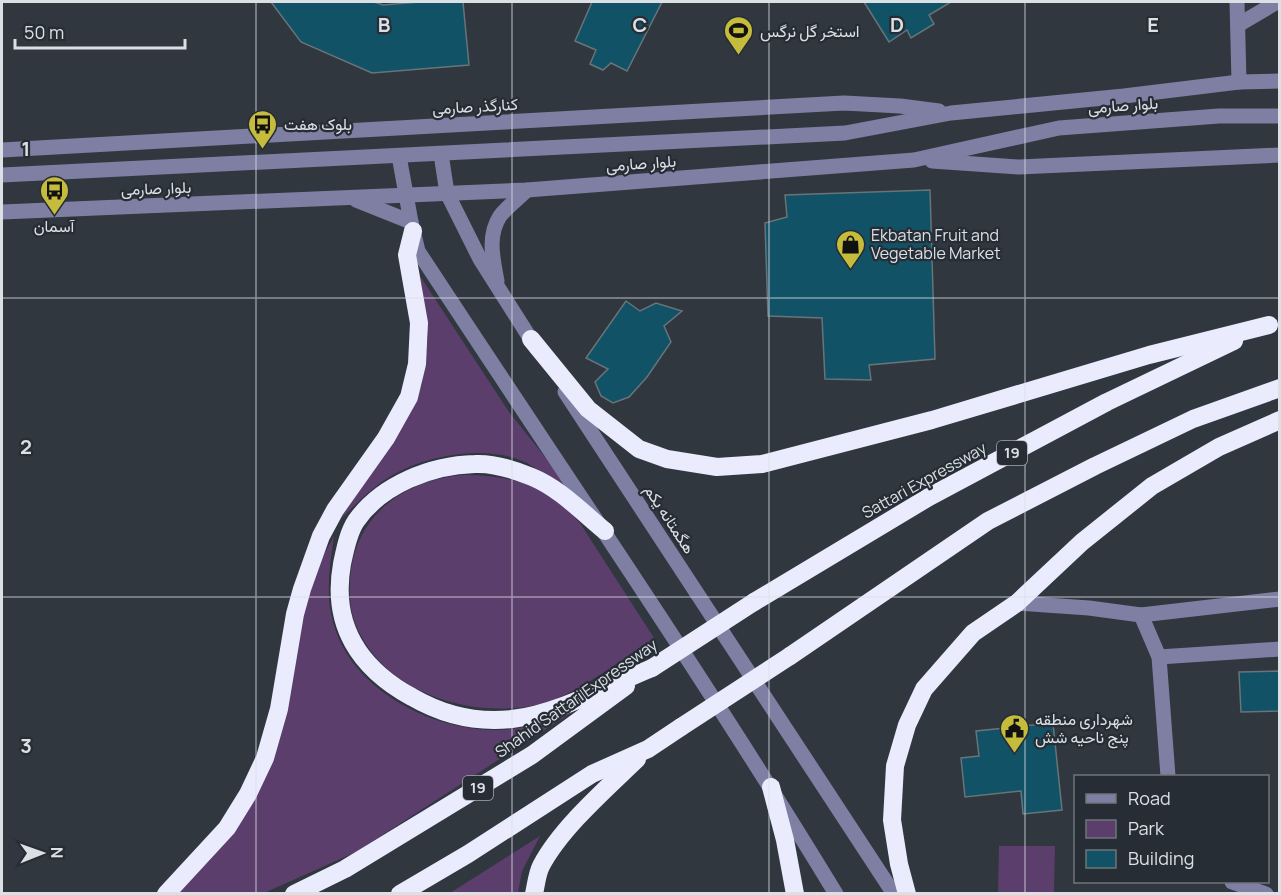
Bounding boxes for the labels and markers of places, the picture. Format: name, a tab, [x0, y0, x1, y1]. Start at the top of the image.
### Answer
sports icon: استخر گل نرگس	[723, 15, 755, 57]
place label: استخر گل نرگس	[760, 20, 860, 42]
bus stop icon: بلوک هفت	[247, 108, 279, 150]
place label: بلوک هفت	[284, 113, 352, 135]
bus stop icon: آسمان	[38, 174, 70, 216]
place label: آسمان	[34, 215, 76, 237]
place label: Ekbatan Fruit and Vegetable Market	[871, 224, 1001, 264]
shop icon: Ekbatan Fruit and Vegetable Market	[834, 228, 866, 270]
place label: شهرداری منطقه پنج ناحیه شش	[1035, 708, 1133, 749]
public building icon: شهرداری منطقه پنج ناحیه شش	[998, 712, 1030, 754]

